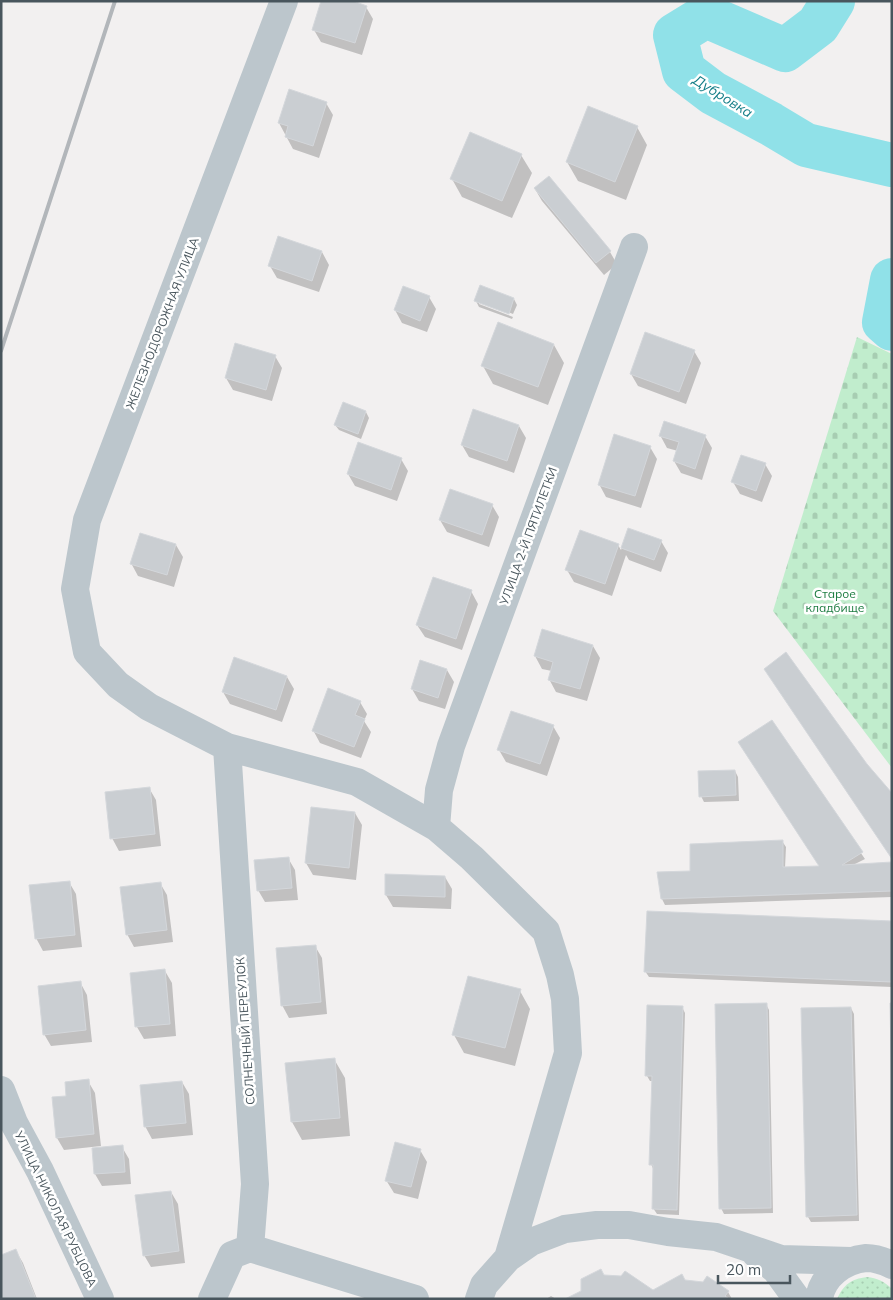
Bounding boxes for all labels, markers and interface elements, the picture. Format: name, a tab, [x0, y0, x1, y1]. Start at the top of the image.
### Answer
water label: Дубровка	[689, 70, 757, 122]
street label: ЖЕЛЕЗНОДОРОЖНАЯ УЛИЦА	[122, 235, 202, 411]
street label: УЛИЦА 2-Й ПЯТИЛЕТКИ	[496, 465, 560, 608]
park label: Старое кладбище	[805, 586, 865, 615]
street label: СОЛНЕЧНЫЙ ПЕРЕУЛОК	[232, 956, 258, 1105]
street label: УЛИЦА НИКОЛАЯ РУБЦОВА	[11, 1128, 100, 1290]
scale bar	[718, 1252, 790, 1284]
text: 20 m	[726, 1260, 761, 1279]

